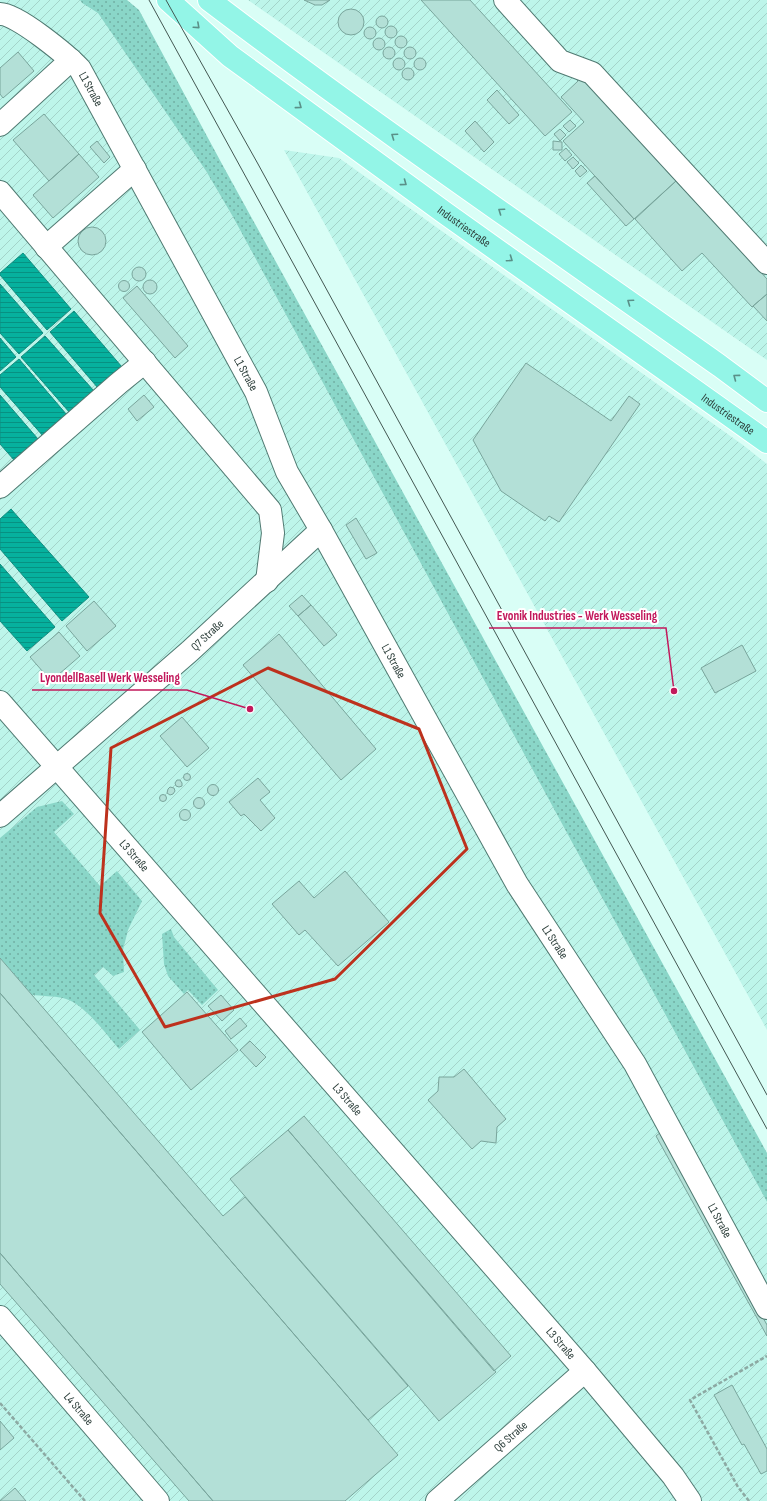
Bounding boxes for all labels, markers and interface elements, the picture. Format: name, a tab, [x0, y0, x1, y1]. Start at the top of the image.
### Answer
one-way arrow	[193, 21, 200, 28]
street label: L1 Straße	[75, 69, 106, 109]
one-way arrow	[295, 102, 302, 109]
one-way arrow	[391, 133, 398, 141]
one-way arrow	[400, 178, 407, 185]
street label: Industriestraße	[434, 203, 493, 251]
one-way arrow	[498, 209, 505, 216]
one-way arrow	[506, 254, 513, 262]
one-way arrow	[627, 300, 634, 307]
street label: L1 Straße	[230, 354, 261, 394]
one-way arrow	[733, 375, 740, 382]
street label: Industriestraße	[698, 391, 757, 439]
callout: Evonik Industries - Werk Wesseling	[489, 603, 666, 628]
text: Evonik Industries - Werk Wesseling	[497, 608, 658, 624]
street label: Q7 Straße	[188, 617, 227, 654]
street label: L1 Straße	[378, 642, 409, 681]
callout: LyondellBasell Werk Wesseling	[32, 665, 187, 690]
text: LyondellBasell Werk Wesseling	[40, 670, 180, 686]
street label: L3 Straße	[116, 837, 152, 875]
street label: L1 Straße	[538, 923, 571, 962]
street label: L3 Straße	[329, 1081, 365, 1119]
street label: L1 Straße	[704, 1201, 735, 1241]
street label: L3 Straße	[542, 1325, 579, 1363]
street label: L4 Straße	[60, 1390, 97, 1429]
street label: Q6 Straße	[491, 1418, 531, 1455]

